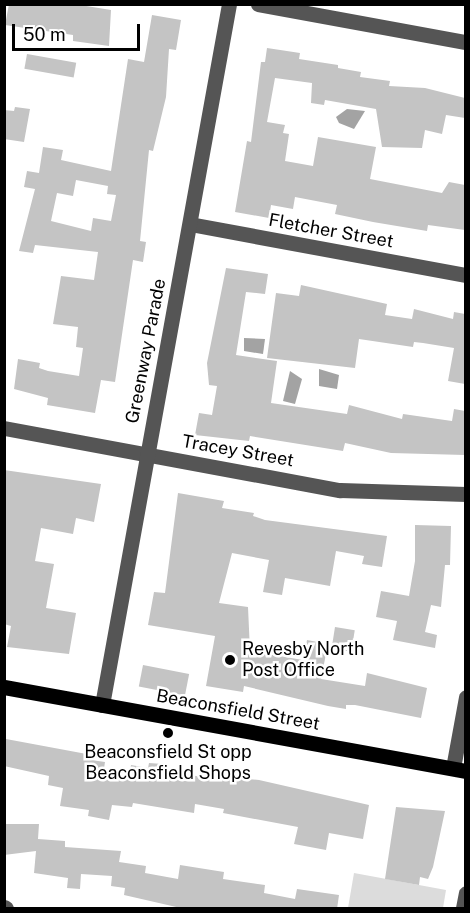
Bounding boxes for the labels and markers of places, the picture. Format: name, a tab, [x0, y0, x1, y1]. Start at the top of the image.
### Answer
place label: Revesby North Post Office	[242, 639, 364, 682]
marker: Revesby North Post Office	[223, 653, 237, 667]
marker: Beaconsfield St opp Beaconsfield Shops	[161, 726, 175, 740]
place label: Beaconsfield St opp Beaconsfield Shops	[84, 742, 252, 784]

